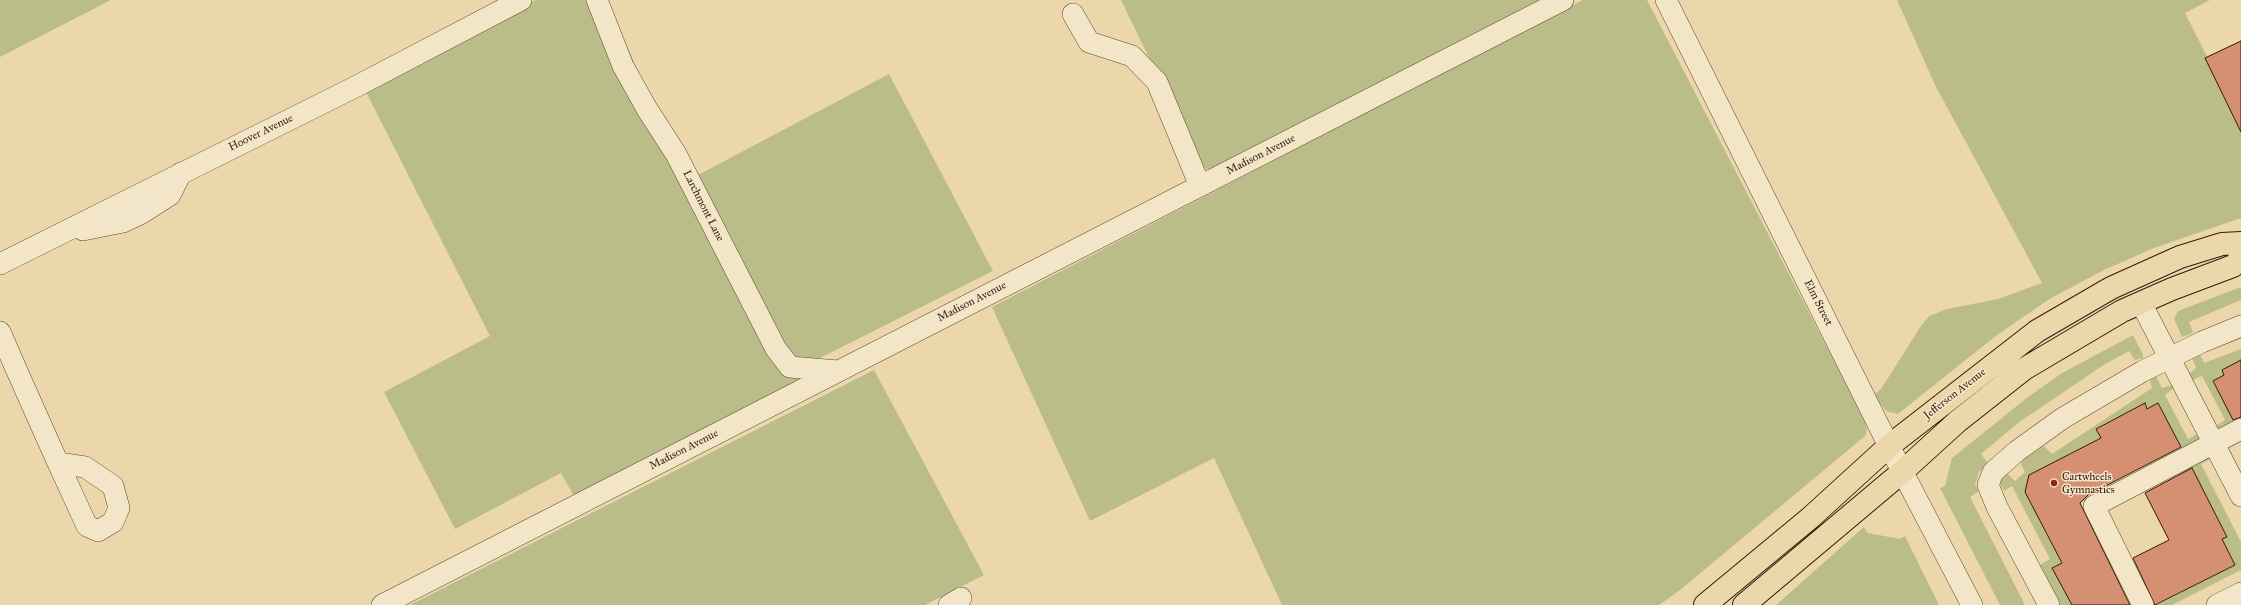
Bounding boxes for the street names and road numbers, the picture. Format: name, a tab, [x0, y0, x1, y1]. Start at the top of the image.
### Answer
street label: Hoover Avenue	[227, 112, 295, 154]
street label: Madison Avenue	[1224, 132, 1298, 178]
street label: Larchmont Lane	[679, 168, 727, 244]
street label: Elm Street	[1801, 278, 1835, 328]
street label: Madison Avenue	[935, 279, 1009, 325]
street label: Jefferson Avenue	[1921, 366, 1989, 422]
street label: Madison Avenue	[647, 427, 721, 473]

